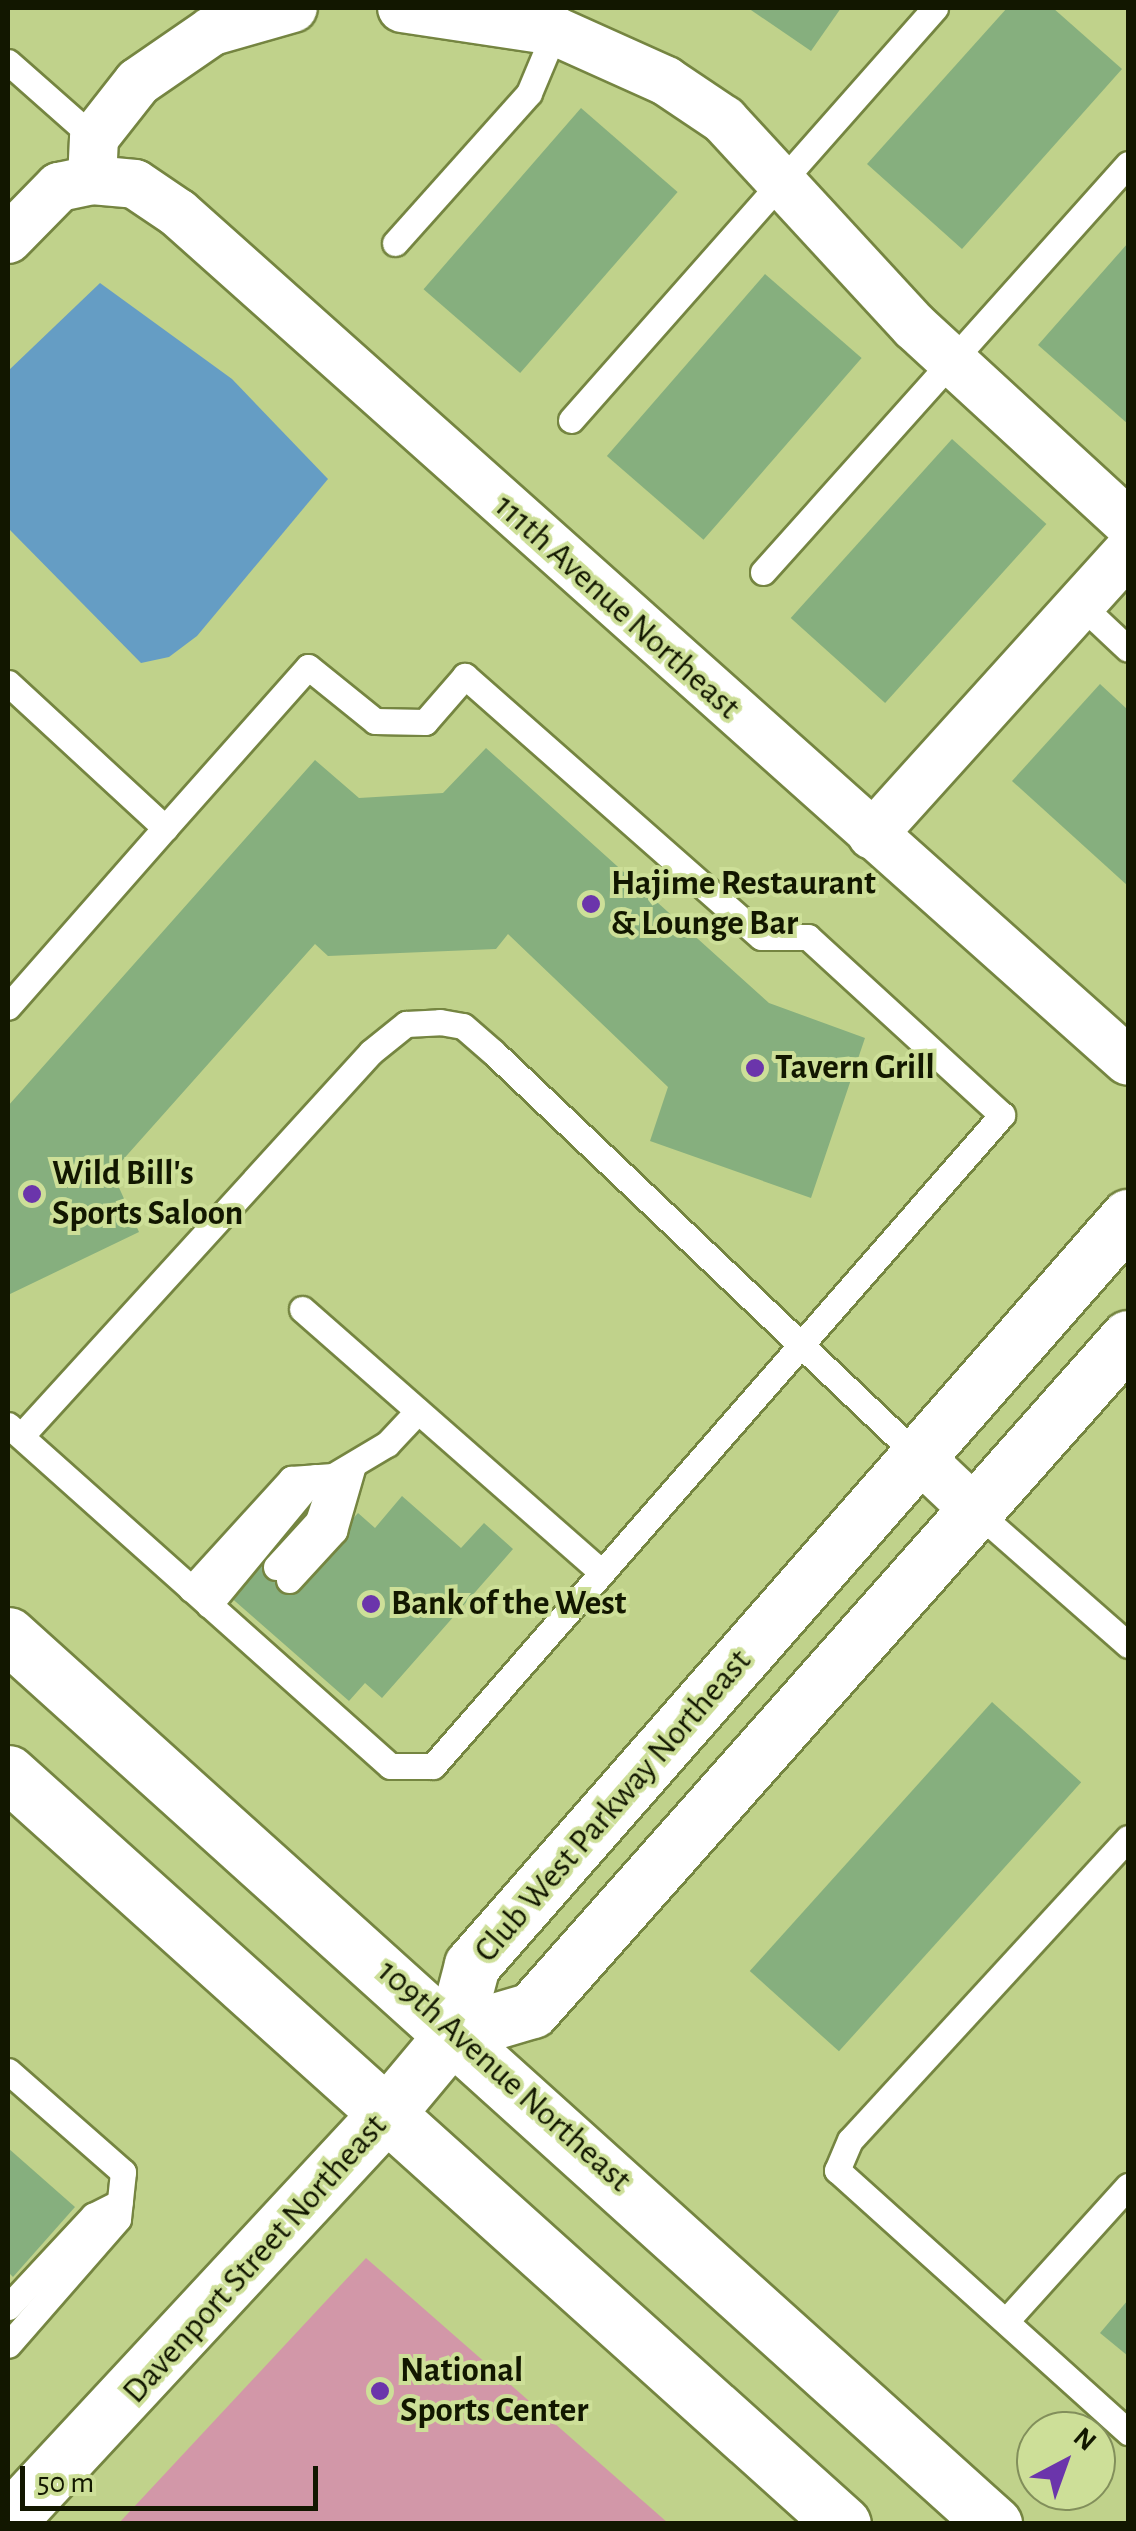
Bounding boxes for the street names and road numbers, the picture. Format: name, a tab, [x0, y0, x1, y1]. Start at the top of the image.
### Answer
street label: 111th Avenue Northeast	[485, 486, 749, 728]
street label: Club West Parkway Northeast	[466, 1641, 760, 1971]
street label: 109th Avenue Northeast	[368, 1951, 640, 2201]
street label: Davenport Street Northeast	[114, 2106, 396, 2412]

